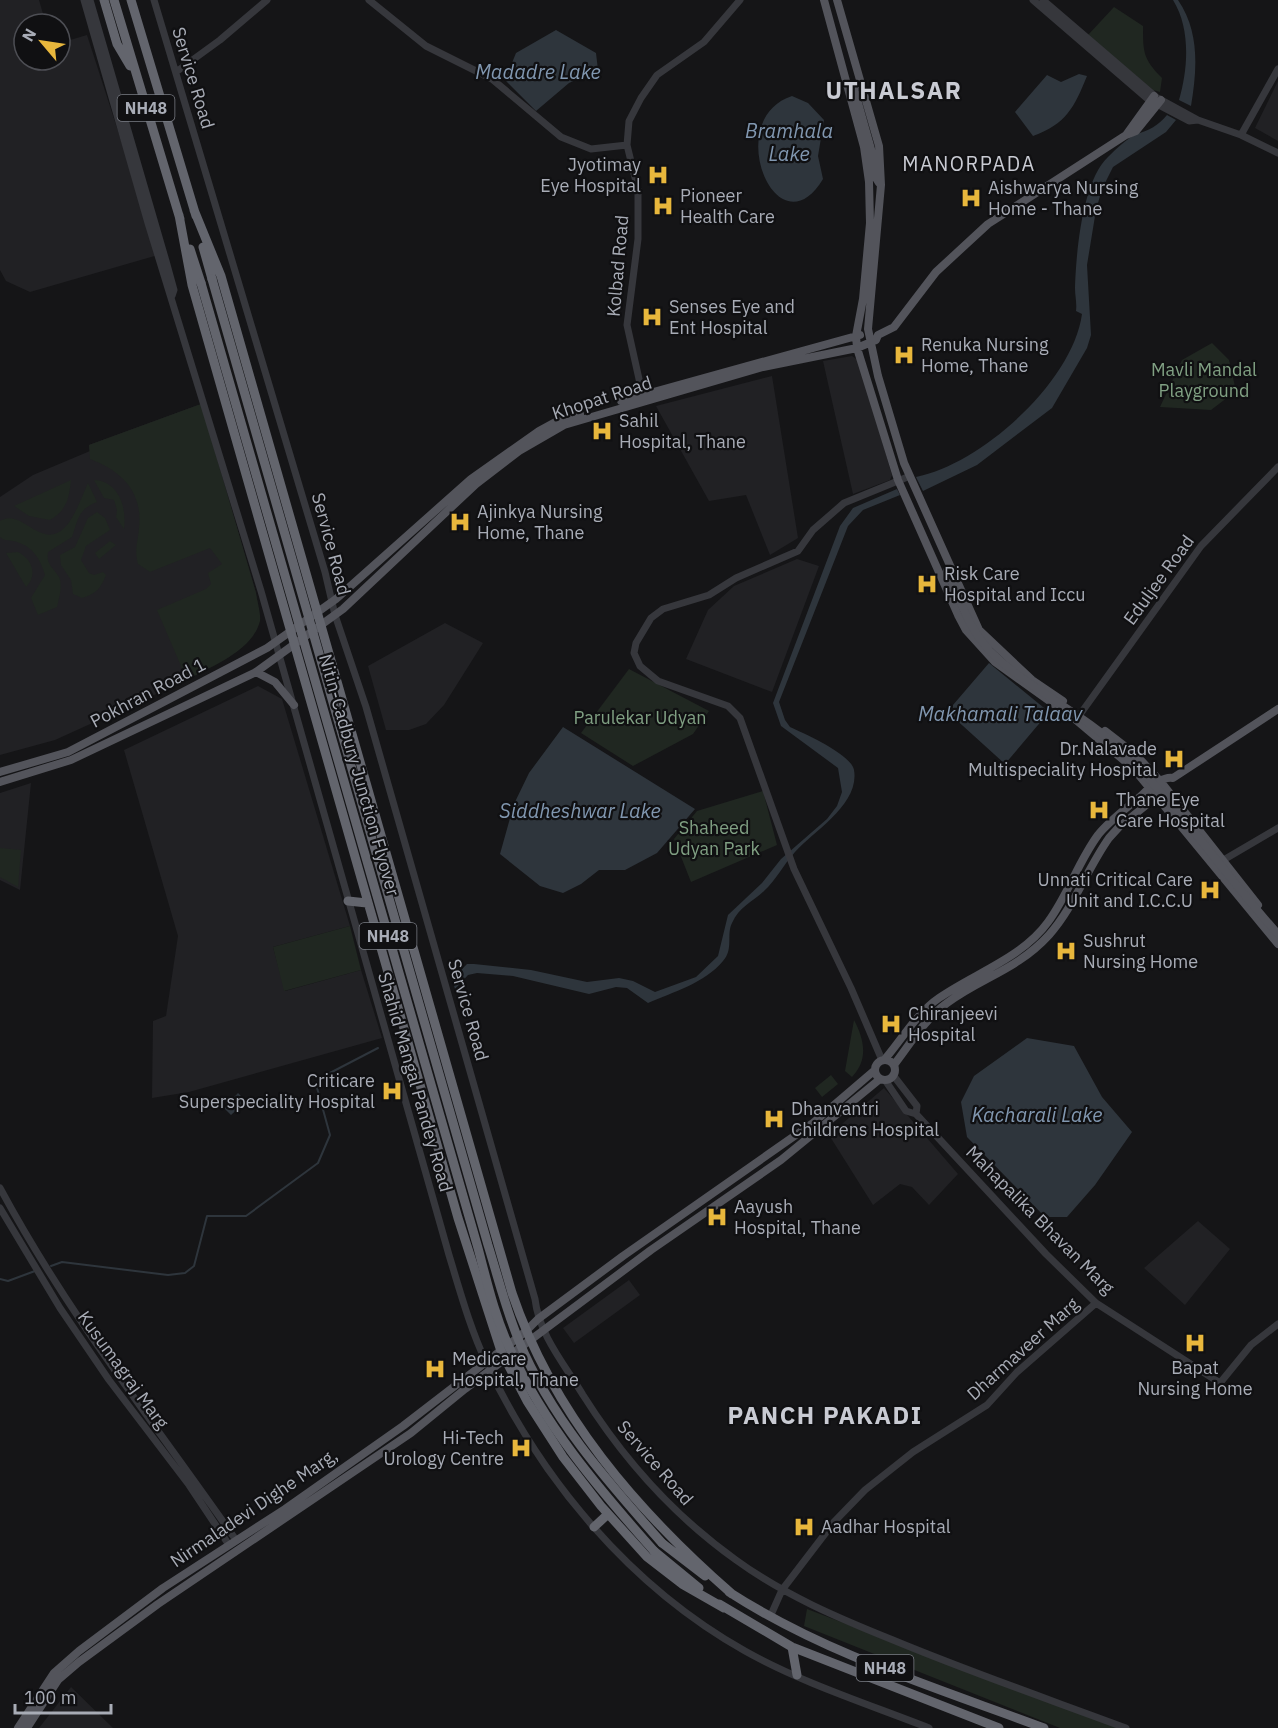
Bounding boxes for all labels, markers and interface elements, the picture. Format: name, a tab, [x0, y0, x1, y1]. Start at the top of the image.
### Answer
north arrow	[12, 12, 72, 72]
street label: Service Road	[167, 24, 220, 131]
text: N	[17, 25, 40, 45]
water label: Madadre Lake	[475, 58, 601, 85]
district label: UTHALSAR	[826, 74, 962, 106]
road number: NH48	[118, 95, 174, 121]
water label: Bramhala Lake	[745, 117, 833, 167]
district label: MANORPADA	[902, 150, 1036, 177]
place label: Jyotimay Eye Hospital	[540, 153, 641, 197]
hospital icon: Jyotimay Eye Hospital	[646, 163, 670, 187]
place label: Aishwarya Nursing Home - Thane	[988, 176, 1139, 220]
place label: Pioneer Health Care	[680, 184, 775, 228]
hospital icon: Aishwarya Nursing Home - Thane	[959, 186, 983, 210]
hospital icon: Pioneer Health Care	[651, 194, 675, 218]
street label: Kolbad Road	[602, 214, 633, 318]
place label: Senses Eye and Ent Hospital	[669, 295, 795, 339]
hospital icon: Senses Eye and Ent Hospital	[640, 305, 664, 329]
place label: Renuka Nursing Home, Thane	[921, 333, 1049, 377]
hospital icon: Renuka Nursing Home, Thane	[892, 343, 916, 367]
park label: Mavli Mandal Playground	[1151, 358, 1257, 402]
street label: Khopat Road	[549, 371, 655, 424]
place label: Sahil Hospital, Thane	[619, 409, 746, 453]
hospital icon: Sahil Hospital, Thane	[590, 419, 614, 443]
street label: Service Road	[307, 490, 356, 598]
place label: Ajinkya Nursing Home, Thane	[477, 500, 603, 544]
hospital icon: Ajinkya Nursing Home, Thane	[448, 510, 472, 534]
street label: Eduljee Road	[1118, 530, 1199, 629]
place label: Risk Care Hospital and Iccu	[944, 562, 1085, 606]
hospital icon: Risk Care Hospital and Iccu	[915, 572, 939, 596]
street label: Nitin-Cadbury Junction Flyover	[314, 651, 405, 899]
street label: Pokhran Road 1	[86, 653, 209, 733]
water label: Makhamali Talaav	[918, 700, 1083, 727]
park label: Parulekar Udyan	[573, 706, 707, 729]
place label: Dr.Nalavade Multispeciality Hospital	[968, 737, 1157, 781]
hospital icon: Dr.Nalavade Multispeciality Hospital	[1162, 747, 1186, 771]
place label: Thane Eye Care Hospital	[1116, 788, 1225, 832]
water label: Siddheshwar Lake	[499, 797, 661, 824]
hospital icon: Thane Eye Care Hospital	[1087, 798, 1111, 822]
park label: Shaheed Udyan Park	[668, 816, 760, 860]
place label: Unnati Critical Care Unit and I.C.C.U	[1038, 868, 1193, 912]
hospital icon: Unnati Critical Care Unit and I.C.C.U	[1198, 878, 1222, 902]
road number: NH48	[360, 923, 416, 949]
place label: Sushrut Nursing Home	[1083, 929, 1198, 973]
hospital icon: Sushrut Nursing Home	[1054, 939, 1078, 963]
street label: Service Road	[443, 956, 494, 1063]
street label: Shahid Mangal Pandey Road	[373, 969, 458, 1195]
place label: Chiranjeevi Hospital	[908, 1002, 998, 1046]
hospital icon: Chiranjeevi Hospital	[879, 1012, 903, 1036]
place label: Criticare Superspeciality Hospital	[179, 1069, 375, 1113]
hospital icon: Criticare Superspeciality Hospital	[380, 1079, 404, 1103]
place label: Dhanvantri Childrens Hospital	[791, 1097, 939, 1141]
water label: Kacharali Lake	[971, 1101, 1103, 1128]
hospital icon: Dhanvantri Childrens Hospital	[762, 1107, 786, 1131]
street label: Mahapalika Bhavan Marg	[961, 1140, 1120, 1299]
place label: Aayush Hospital, Thane	[734, 1195, 861, 1239]
hospital icon: Aayush Hospital, Thane	[705, 1205, 729, 1229]
street label: Dharmaveer Marg	[962, 1292, 1084, 1405]
street label: Kusumagraj Marg	[73, 1306, 174, 1434]
hospital icon: Bapat Nursing Home	[1183, 1331, 1207, 1355]
place label: Medicare Hospital, Thane	[452, 1347, 579, 1391]
place label: Bapat Nursing Home	[1137, 1356, 1253, 1400]
hospital icon: Medicare Hospital, Thane	[423, 1357, 447, 1381]
district label: PANCH PAKADI	[727, 1399, 923, 1431]
street label: Service Road	[612, 1416, 698, 1510]
place label: Hi-Tech Urology Centre	[383, 1426, 504, 1470]
hospital icon: Hi-Tech Urology Centre	[509, 1436, 533, 1460]
street label: Nirmaladevi Dighe Marg,	[166, 1443, 342, 1572]
hospital icon: Aadhar Hospital	[792, 1515, 816, 1539]
place label: Aadhar Hospital	[821, 1515, 951, 1538]
road number: NH48	[856, 1655, 914, 1681]
scale bar	[15, 1677, 111, 1715]
text: 100 m	[24, 1686, 76, 1709]

